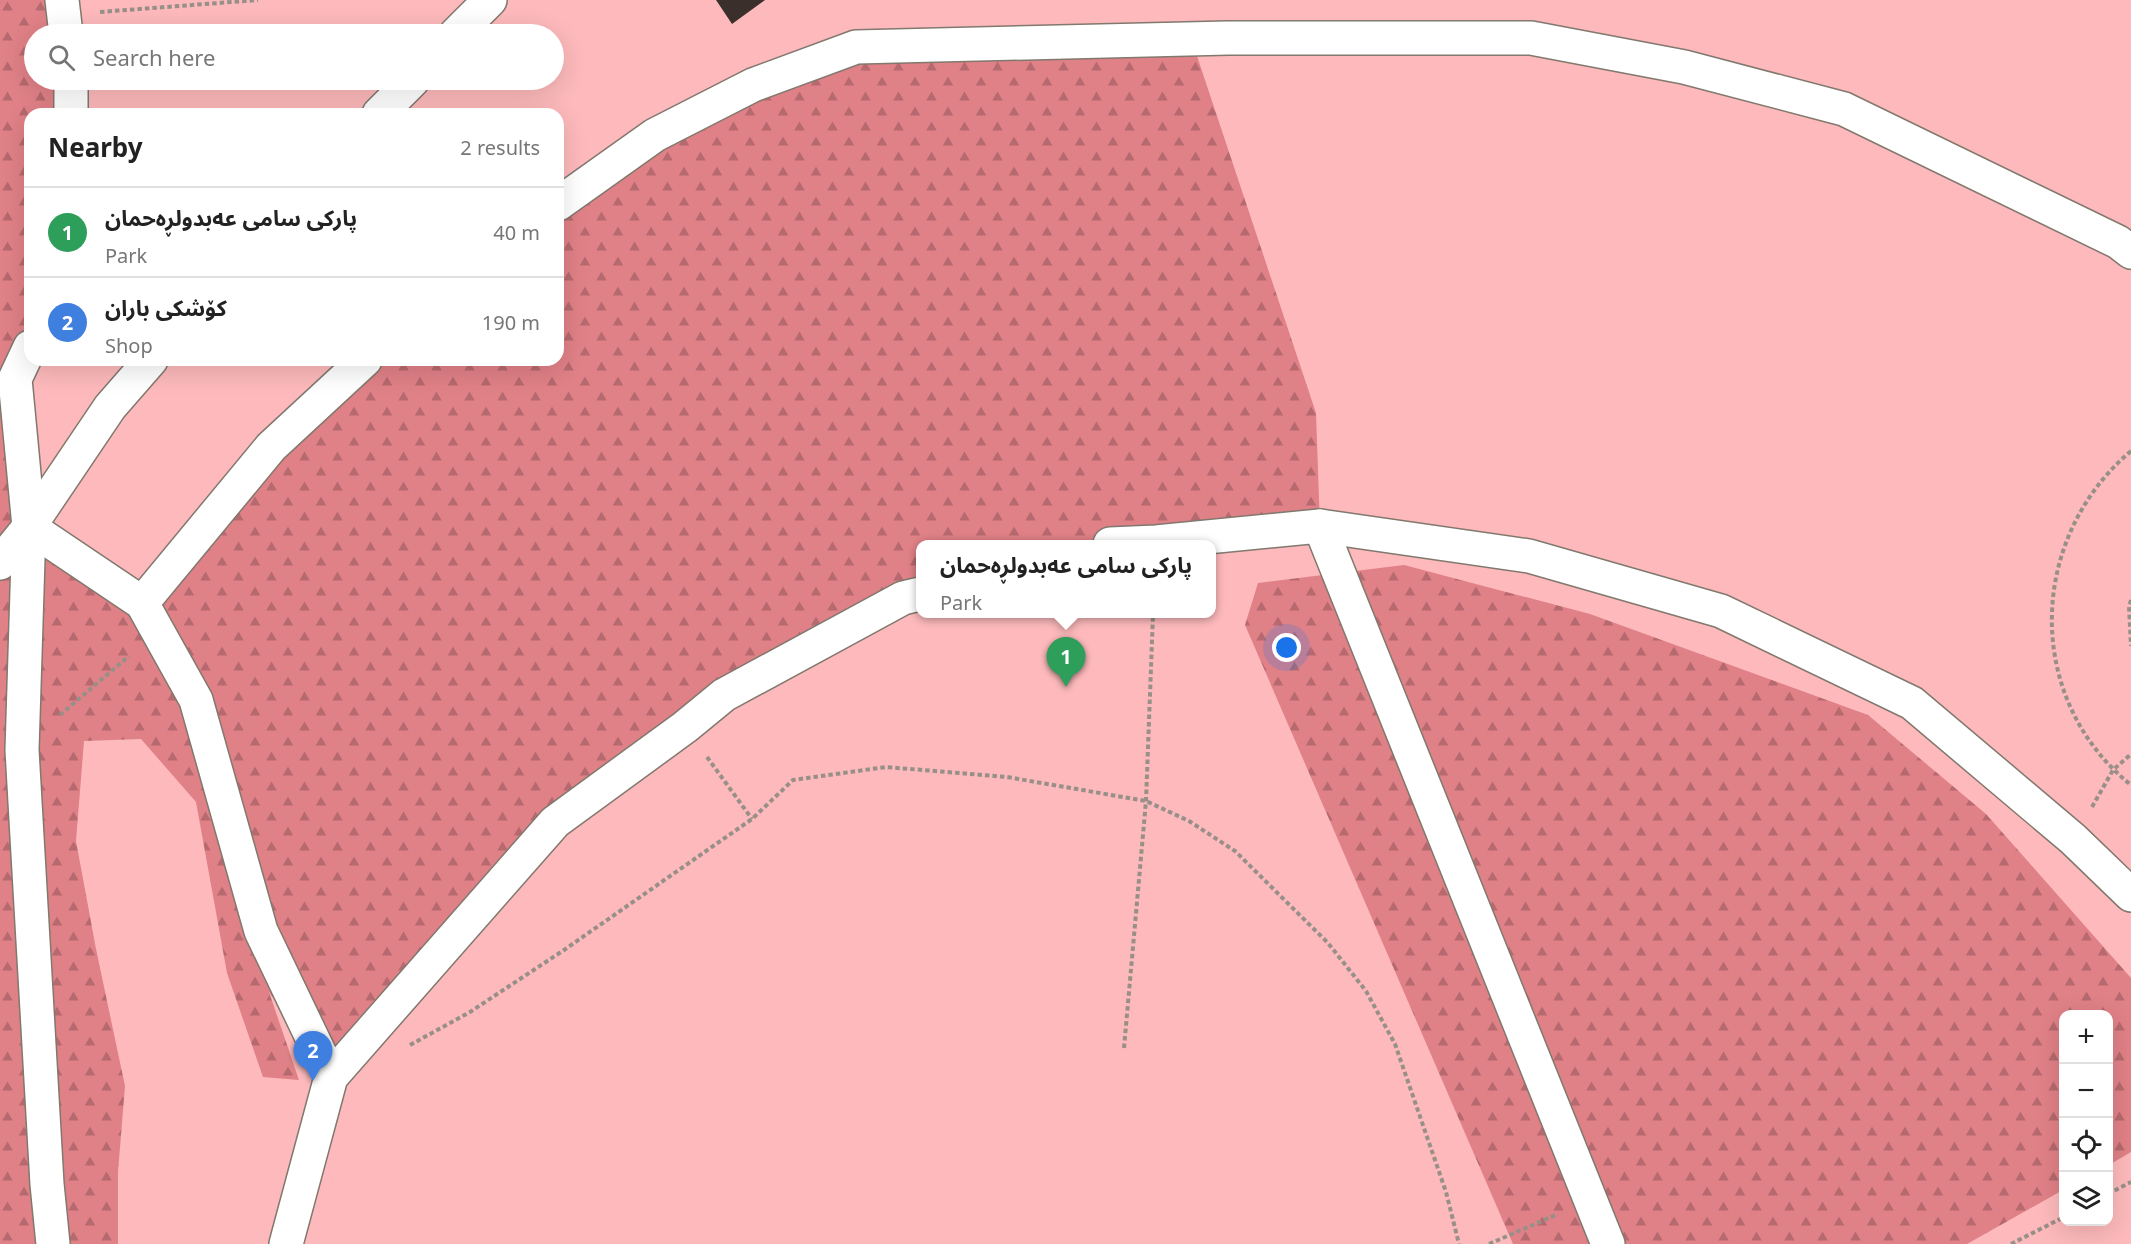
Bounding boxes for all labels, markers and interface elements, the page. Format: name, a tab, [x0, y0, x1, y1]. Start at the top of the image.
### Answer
search box	[24, 24, 564, 90]
icon: search	[45, 41, 78, 74]
text: Search here	[93, 42, 215, 72]
text: Nearby	[48, 129, 143, 165]
text: 2 results	[460, 134, 540, 161]
text: پارکی سامی عەبدولڕەحمان	[105, 202, 357, 232]
text: 1	[62, 219, 73, 246]
text: 40 m	[493, 219, 540, 246]
text: Park	[105, 242, 147, 269]
text: کۆشکی باران	[105, 292, 227, 322]
text: 2	[62, 309, 73, 336]
text: 190 m	[482, 309, 540, 336]
text: Shop	[105, 332, 153, 359]
popup	[916, 540, 1216, 618]
text: پارکی سامی عەبدولڕەحمان	[940, 549, 1192, 579]
text: Park	[940, 589, 982, 616]
your location	[1272, 633, 1301, 662]
pin: 1	[1046, 638, 1086, 687]
map controls	[2059, 1010, 2113, 1226]
button: +	[2059, 1010, 2113, 1064]
pin: 2	[294, 1032, 332, 1081]
button: −	[2059, 1064, 2113, 1118]
button: locate	[2059, 1118, 2113, 1172]
button: layers	[2059, 1172, 2113, 1226]

